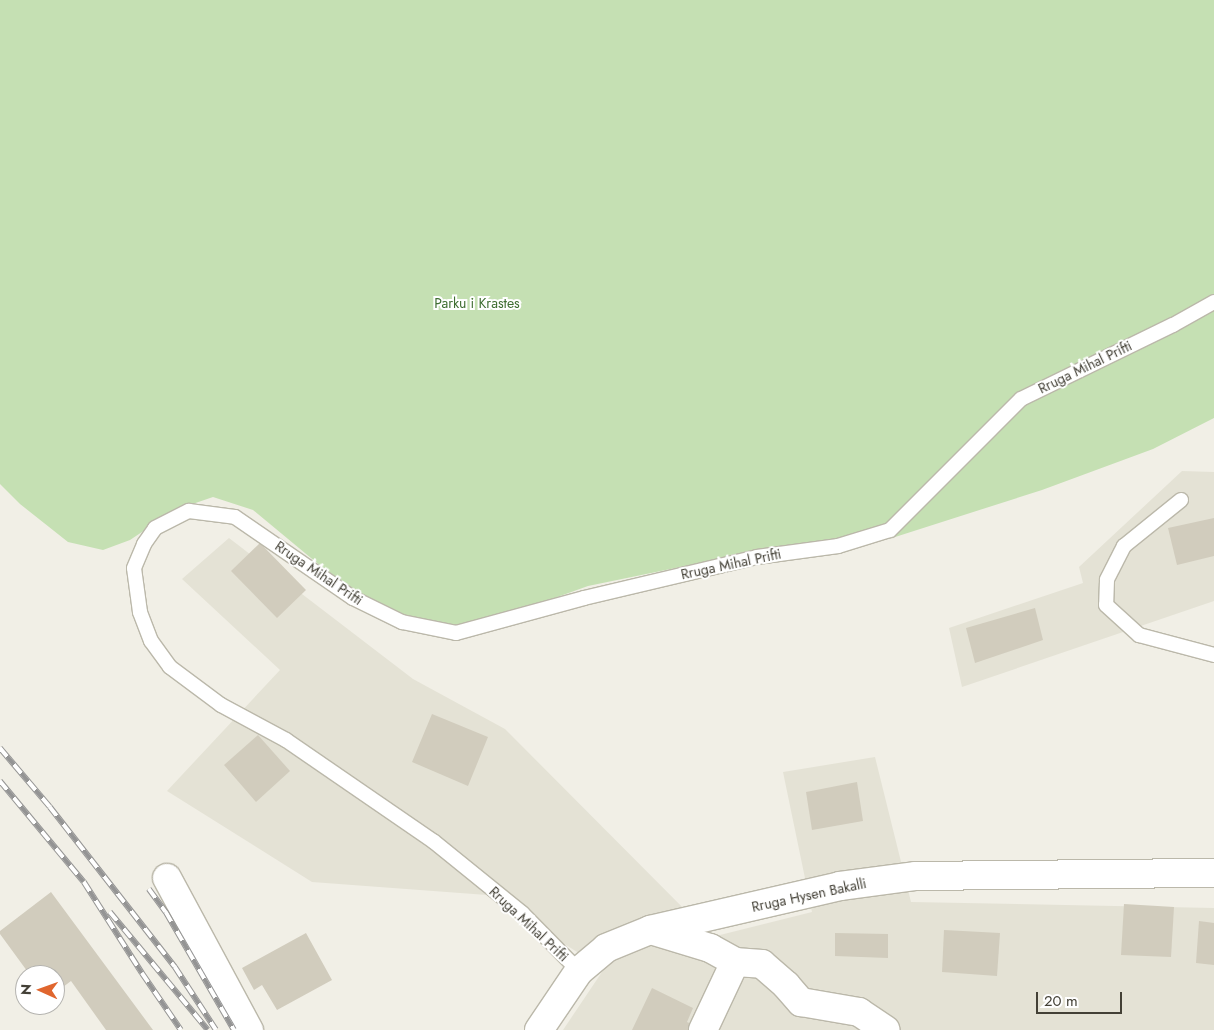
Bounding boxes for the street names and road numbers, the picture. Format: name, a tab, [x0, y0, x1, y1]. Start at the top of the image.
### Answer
street label: Rruga Mihal Prifti	[1035, 337, 1135, 397]
street label: Rruga Mihal Prifti	[272, 537, 366, 609]
street label: Rruga Mihal Prifti	[679, 545, 783, 583]
street label: Rruga Hysen Bakalli	[750, 875, 868, 915]
street label: Rruga Mihal Prifti	[486, 883, 572, 965]

